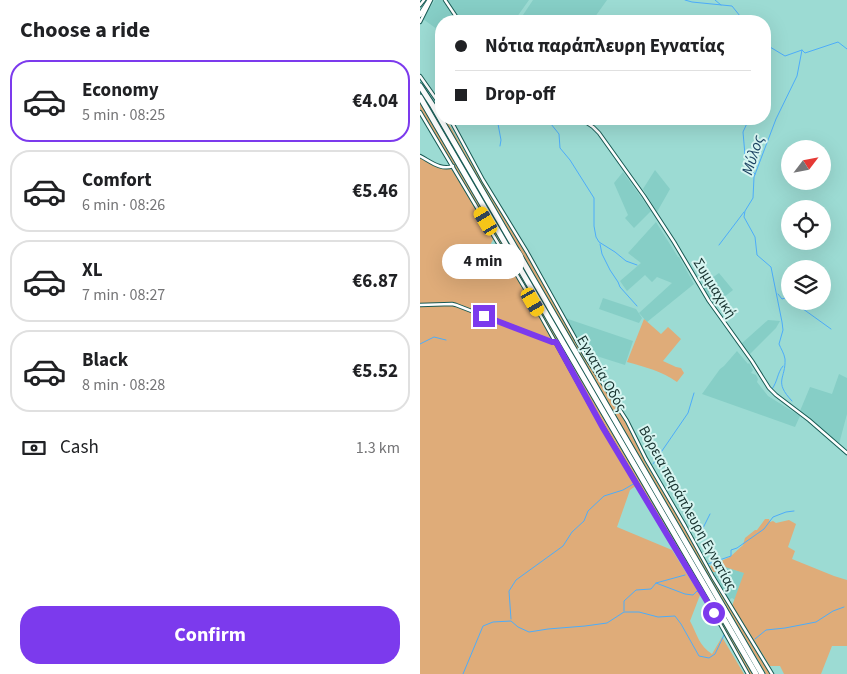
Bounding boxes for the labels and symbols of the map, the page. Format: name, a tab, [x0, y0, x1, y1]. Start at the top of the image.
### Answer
water label: Μύλος	[736, 132, 770, 178]
north arrow	[781, 140, 831, 190]
car	[471, 204, 500, 238]
callout: 4 min	[443, 244, 525, 278]
street label: Συμμαχική	[688, 254, 741, 322]
car	[519, 285, 546, 319]
route end	[473, 305, 495, 327]
street label: Εγνατία Οδός	[571, 331, 632, 415]
street label: Βόρεια παράπλευρη Εγνατίας	[633, 422, 742, 595]
route start	[703, 602, 725, 624]

